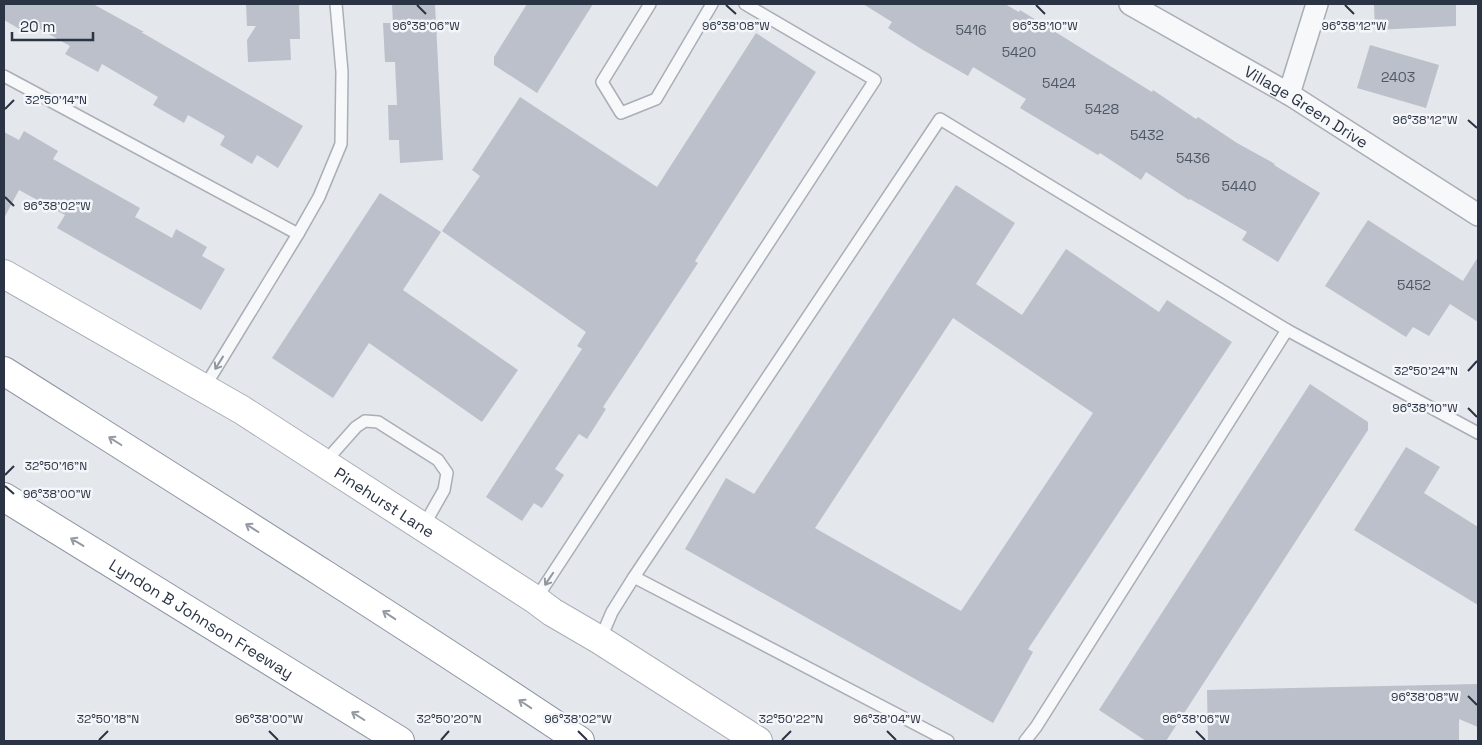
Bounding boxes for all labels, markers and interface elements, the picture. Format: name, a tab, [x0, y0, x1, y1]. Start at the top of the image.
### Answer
scale bar	[12, 10, 94, 42]
text: 20 m	[20, 17, 55, 36]
text: 96°38'06"W	[392, 18, 460, 34]
text: 96°38'08"W	[702, 18, 770, 34]
text: 96°38'10"W	[1012, 18, 1078, 34]
text: 96°38'12"W	[1322, 18, 1387, 34]
house number: 5416	[955, 21, 987, 39]
house number: 5420	[1002, 43, 1036, 61]
street label: Village Green Drive	[1240, 61, 1372, 153]
house number: 2403	[1381, 68, 1415, 86]
house number: 5424	[1042, 74, 1076, 92]
text: 32°50'14"N	[25, 92, 87, 108]
house number: 5428	[1085, 100, 1119, 118]
text: 96°38'12"W	[1393, 112, 1458, 128]
house number: 5432	[1130, 126, 1164, 144]
house number: 5436	[1176, 149, 1210, 167]
house number: 5440	[1222, 177, 1256, 195]
text: 96°38'02"W	[23, 198, 91, 214]
house number: 5452	[1397, 276, 1431, 294]
one-way arrow	[214, 355, 224, 369]
text: 32°50'24"N	[1394, 363, 1458, 379]
text: 96°38'10"W	[1392, 400, 1458, 416]
one-way arrow	[108, 435, 122, 445]
text: 32°50'16"N	[25, 458, 87, 474]
street label: Pinehurst Lane	[330, 463, 438, 543]
text: 96°38'00"W	[23, 486, 91, 502]
one-way arrow	[246, 522, 260, 532]
one-way arrow	[71, 537, 85, 547]
street label: Lyndon B Johnson Freeway	[105, 554, 297, 684]
one-way arrow	[544, 572, 554, 586]
one-way arrow	[382, 610, 396, 620]
text: 96°38'08"W	[1391, 689, 1459, 705]
one-way arrow	[518, 699, 532, 710]
one-way arrow	[352, 710, 366, 720]
text: 32°50'18"N	[77, 711, 139, 727]
text: 96°38'00"W	[235, 711, 303, 727]
text: 32°50'20"N	[417, 711, 481, 727]
text: 96°38'02"W	[544, 711, 612, 727]
text: 32°50'22"N	[759, 711, 823, 727]
text: 96°38'04"W	[853, 711, 921, 727]
text: 96°38'06"W	[1162, 711, 1230, 727]

